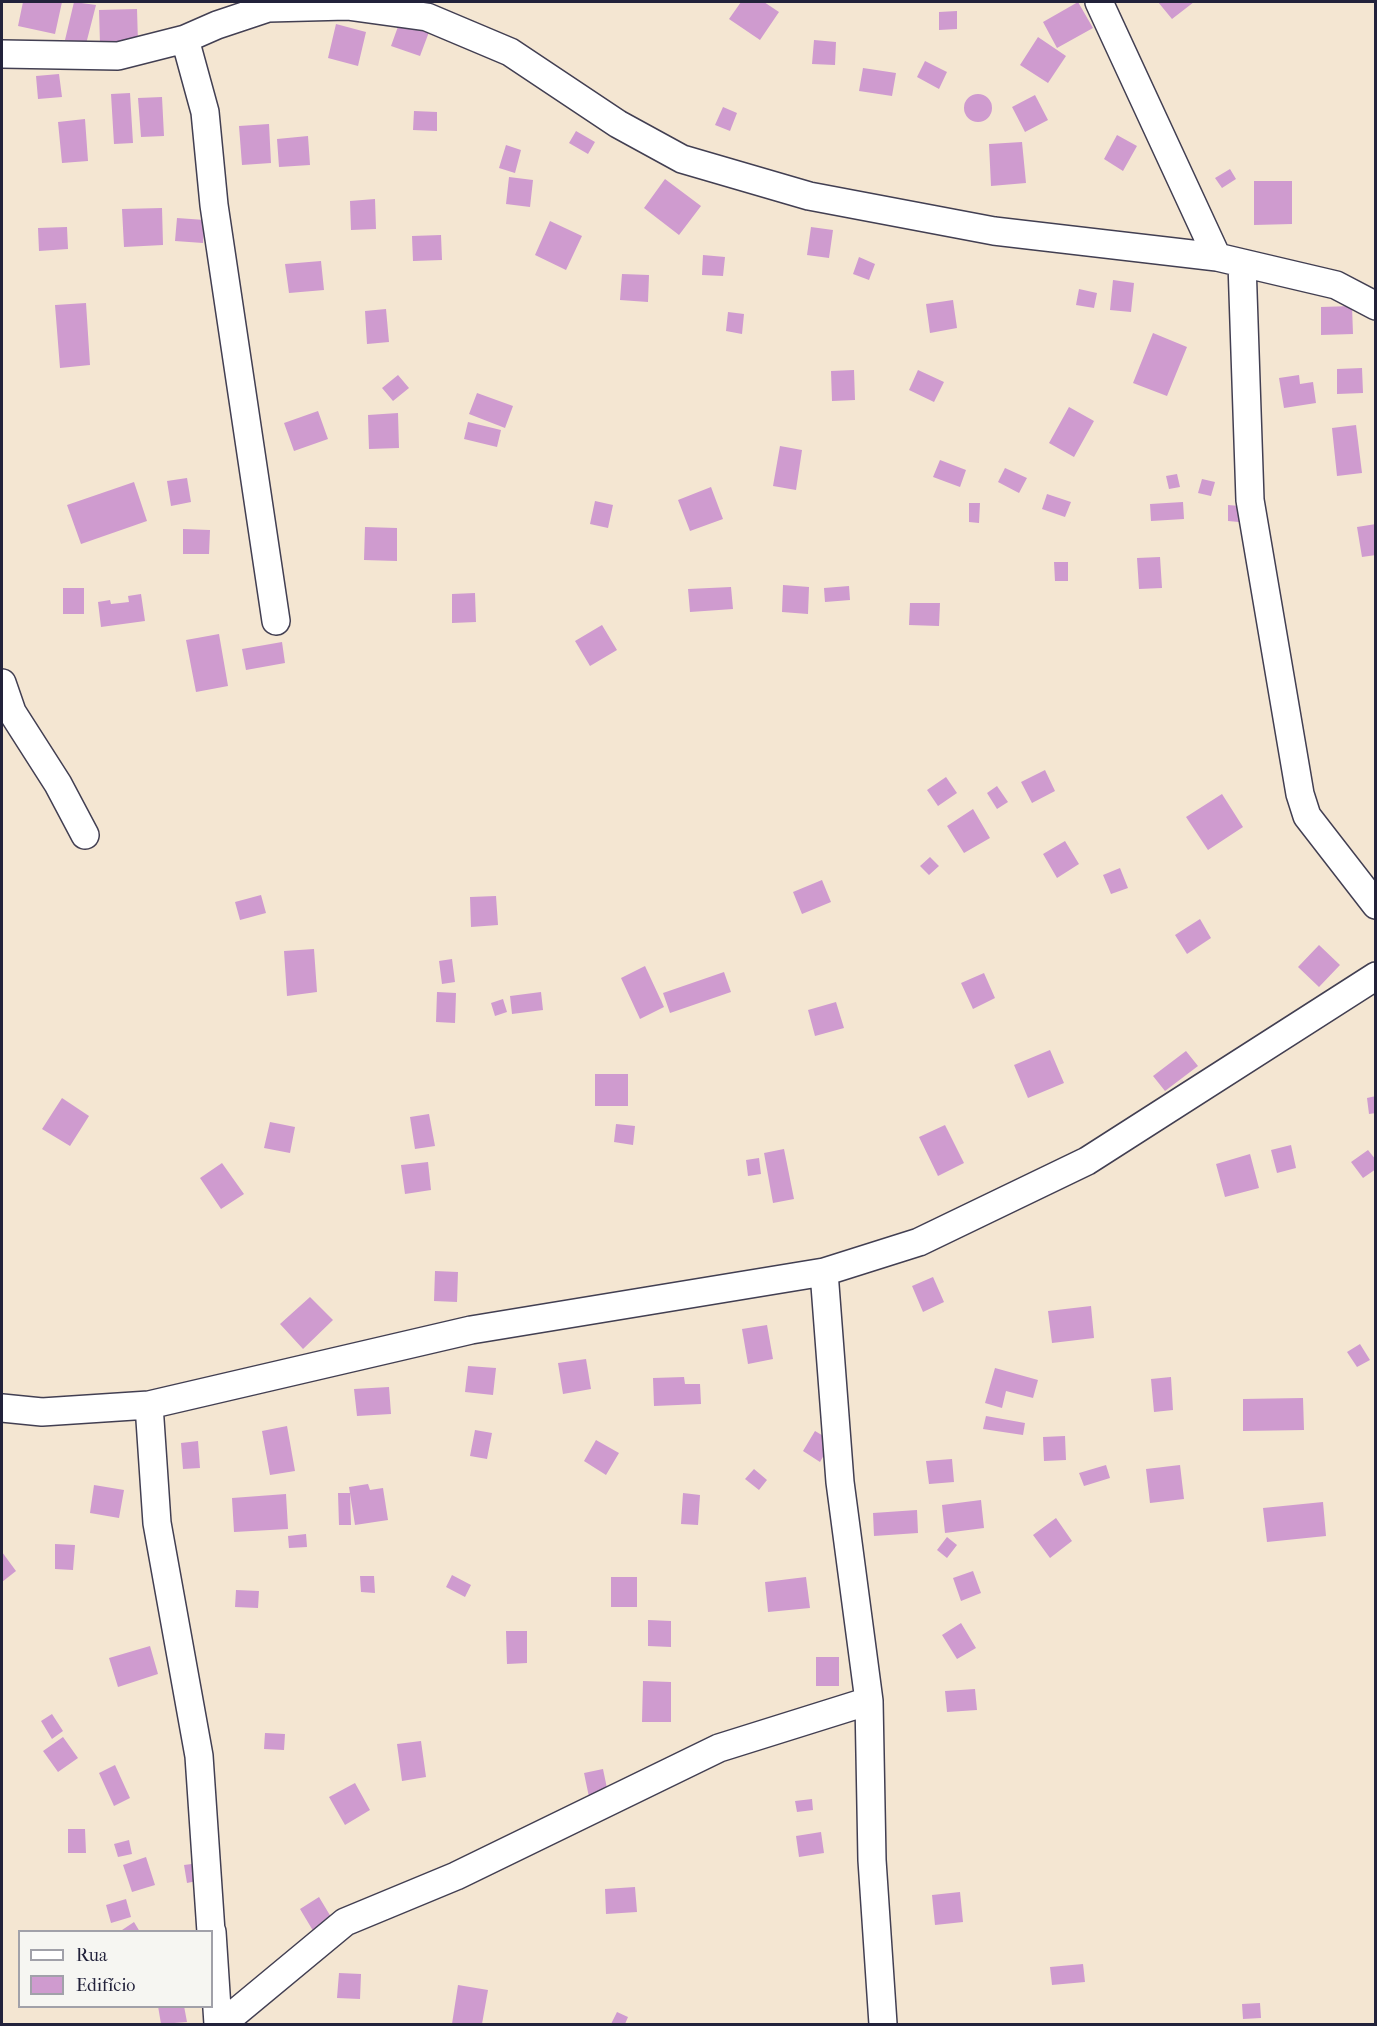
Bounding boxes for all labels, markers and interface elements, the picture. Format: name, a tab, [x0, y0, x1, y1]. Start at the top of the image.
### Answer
legend	[18, 1930, 213, 2008]
text: Rua	[76, 1945, 107, 1966]
text: Edifício	[76, 1975, 135, 1996]

